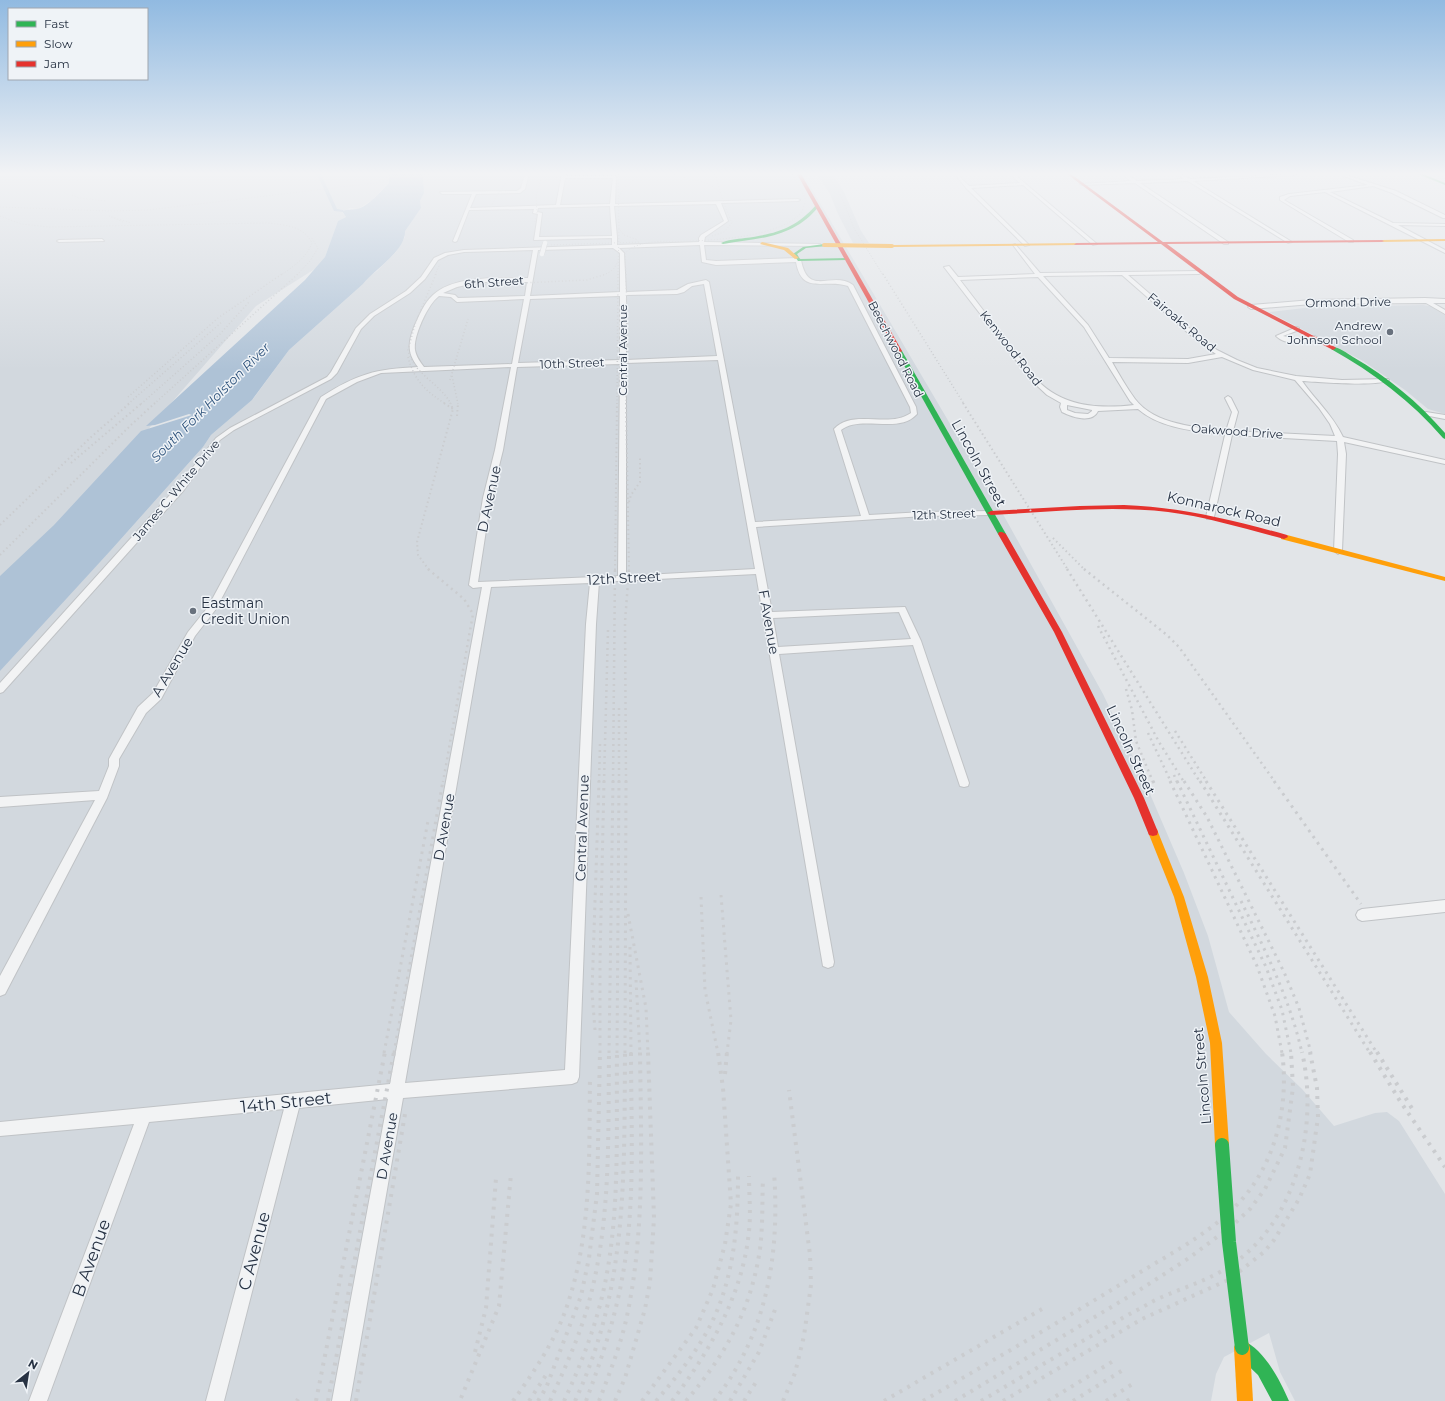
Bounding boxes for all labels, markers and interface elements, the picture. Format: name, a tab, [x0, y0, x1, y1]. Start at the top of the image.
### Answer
legend	[8, 8, 148, 80]
text: Fast	[44, 16, 69, 31]
text: Slow	[44, 36, 73, 51]
text: Jam	[43, 56, 70, 71]
street label: 6th Street	[464, 272, 524, 292]
street label: Fairoaks Road	[1145, 289, 1219, 355]
street label: Ormond Drive	[1305, 294, 1391, 310]
street label: Beechwood Road	[865, 298, 927, 400]
street label: Central Avenue	[615, 304, 630, 396]
street label: Kenwood Road	[977, 307, 1045, 389]
place label: Andrew Johnson School	[1286, 318, 1382, 347]
marker: Andrew Johnson School	[1385, 327, 1395, 337]
water label: South Fork Holston River	[147, 339, 273, 465]
street label: 10th Street	[539, 354, 605, 372]
street label: Lincoln Street	[948, 416, 1011, 510]
street label: Oakwood Drive	[1191, 420, 1283, 442]
street label: James C. White Drive	[129, 436, 223, 544]
street label: D Avenue	[473, 464, 505, 534]
street label: Konnarock Road	[1165, 487, 1283, 531]
street label: 12th Street	[912, 505, 976, 523]
street label: 12th Street	[587, 567, 662, 589]
street label: F Avenue	[754, 588, 784, 656]
place label: Eastman Credit Union	[201, 594, 290, 628]
marker: Eastman Credit Union	[188, 606, 198, 616]
street label: A Avenue	[147, 634, 197, 700]
street label: Lincoln Street	[1102, 702, 1160, 798]
street label: Central Avenue	[571, 774, 593, 882]
street label: D Avenue	[429, 792, 459, 862]
street label: Lincoln Street	[1189, 1026, 1215, 1125]
street label: 14th Street	[239, 1087, 333, 1117]
street label: D Avenue	[372, 1111, 402, 1181]
street label: C Avenue	[234, 1209, 274, 1293]
street label: B Avenue	[68, 1216, 114, 1300]
north arrow	[8, 1353, 48, 1393]
text: N	[26, 1356, 40, 1373]

